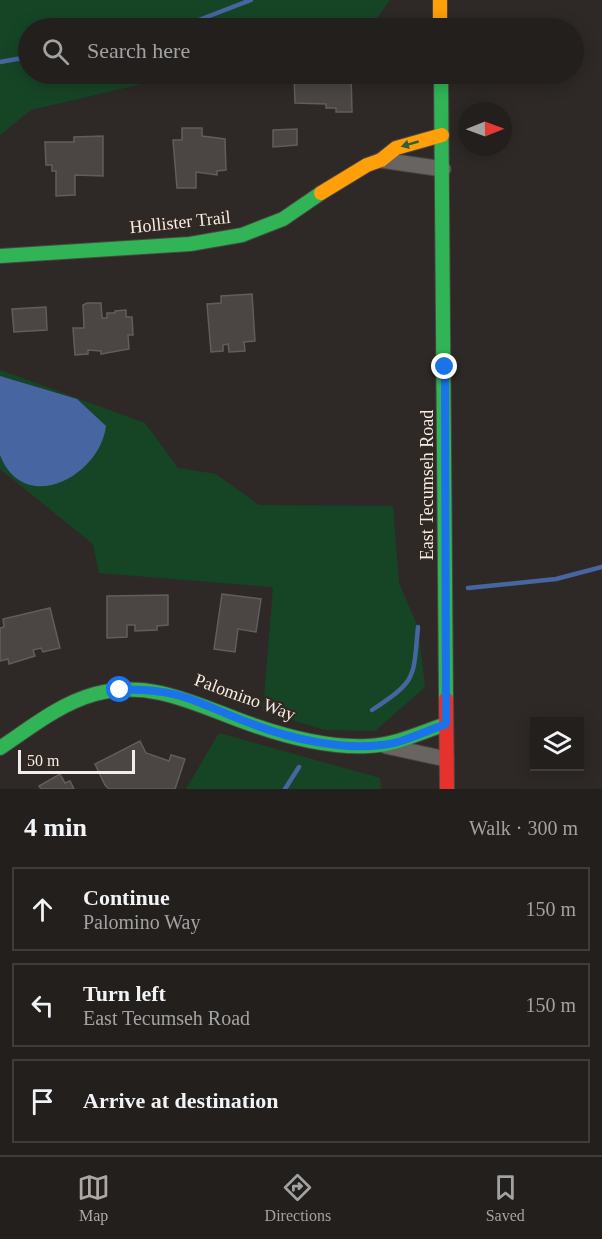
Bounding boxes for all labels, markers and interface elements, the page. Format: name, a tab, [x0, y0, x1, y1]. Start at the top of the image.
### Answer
search box	[18, 18, 584, 84]
icon: search	[39, 35, 72, 68]
text: Search here	[87, 38, 190, 63]
north arrow	[458, 102, 512, 156]
one-way arrow	[401, 140, 419, 149]
street label: Hollister Trail	[128, 207, 232, 237]
route end	[431, 353, 457, 379]
street label: East Tecumseh Road	[417, 410, 437, 560]
street label: Palomino Way	[192, 670, 298, 724]
route start	[106, 676, 132, 702]
map controls	[530, 717, 584, 771]
button: layers	[530, 717, 584, 771]
scale bar	[18, 747, 135, 774]
text: 50 m	[27, 752, 59, 769]
text: 4 min	[24, 813, 87, 842]
text: Walk · 300 m	[469, 817, 578, 839]
text: Continue	[83, 885, 170, 910]
icon: ahead	[26, 893, 59, 926]
text: 150 m	[525, 898, 576, 920]
text: Palomino Way	[83, 911, 200, 933]
text: Turn left	[83, 981, 166, 1006]
icon: left	[26, 989, 59, 1022]
text: 150 m	[525, 994, 576, 1016]
text: East Tecumseh Road	[83, 1007, 250, 1029]
icon: arrive	[26, 1085, 59, 1118]
text: Arrive at destination	[83, 1088, 279, 1113]
tab: Map	[77, 1171, 110, 1225]
tab: Directions	[265, 1171, 331, 1225]
tab: Saved	[486, 1171, 525, 1225]

